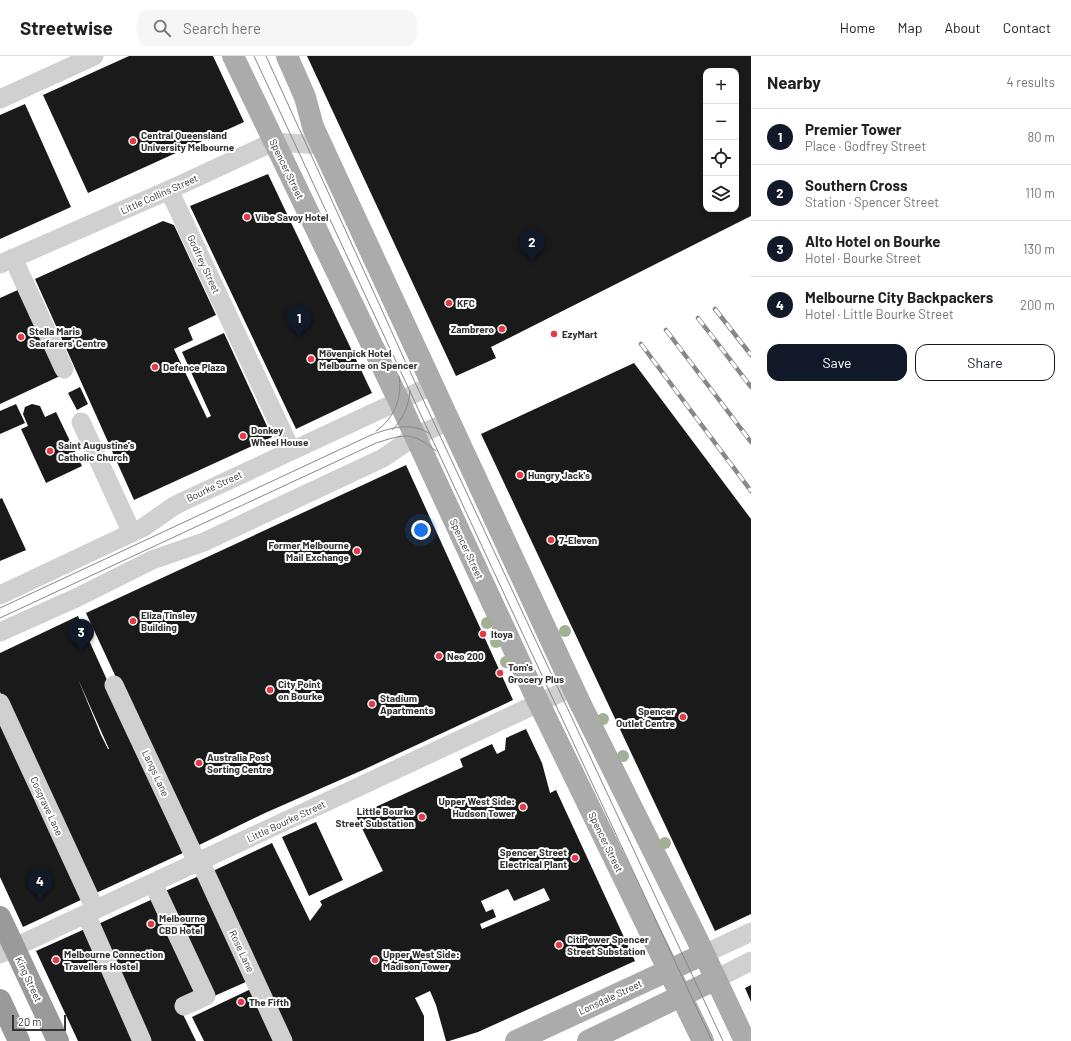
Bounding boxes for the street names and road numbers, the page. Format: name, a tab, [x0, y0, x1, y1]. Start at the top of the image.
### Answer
street label: Spencer Street	[267, 137, 307, 201]
street label: Little Collins Street	[119, 171, 200, 216]
street label: Godfrey Street	[185, 233, 223, 296]
street label: Bourke Street	[184, 468, 244, 504]
street label: Spencer Street	[448, 517, 486, 581]
street label: Langs Lane	[140, 748, 172, 798]
street label: Cosgrave Lane	[28, 775, 66, 837]
street label: Little Bourke Street	[245, 797, 328, 844]
street label: Spencer Street	[586, 810, 626, 874]
street label: Rose Lane	[227, 928, 257, 974]
street label: King Street	[13, 954, 45, 1004]
street label: Lonsdale Street	[576, 977, 644, 1017]

